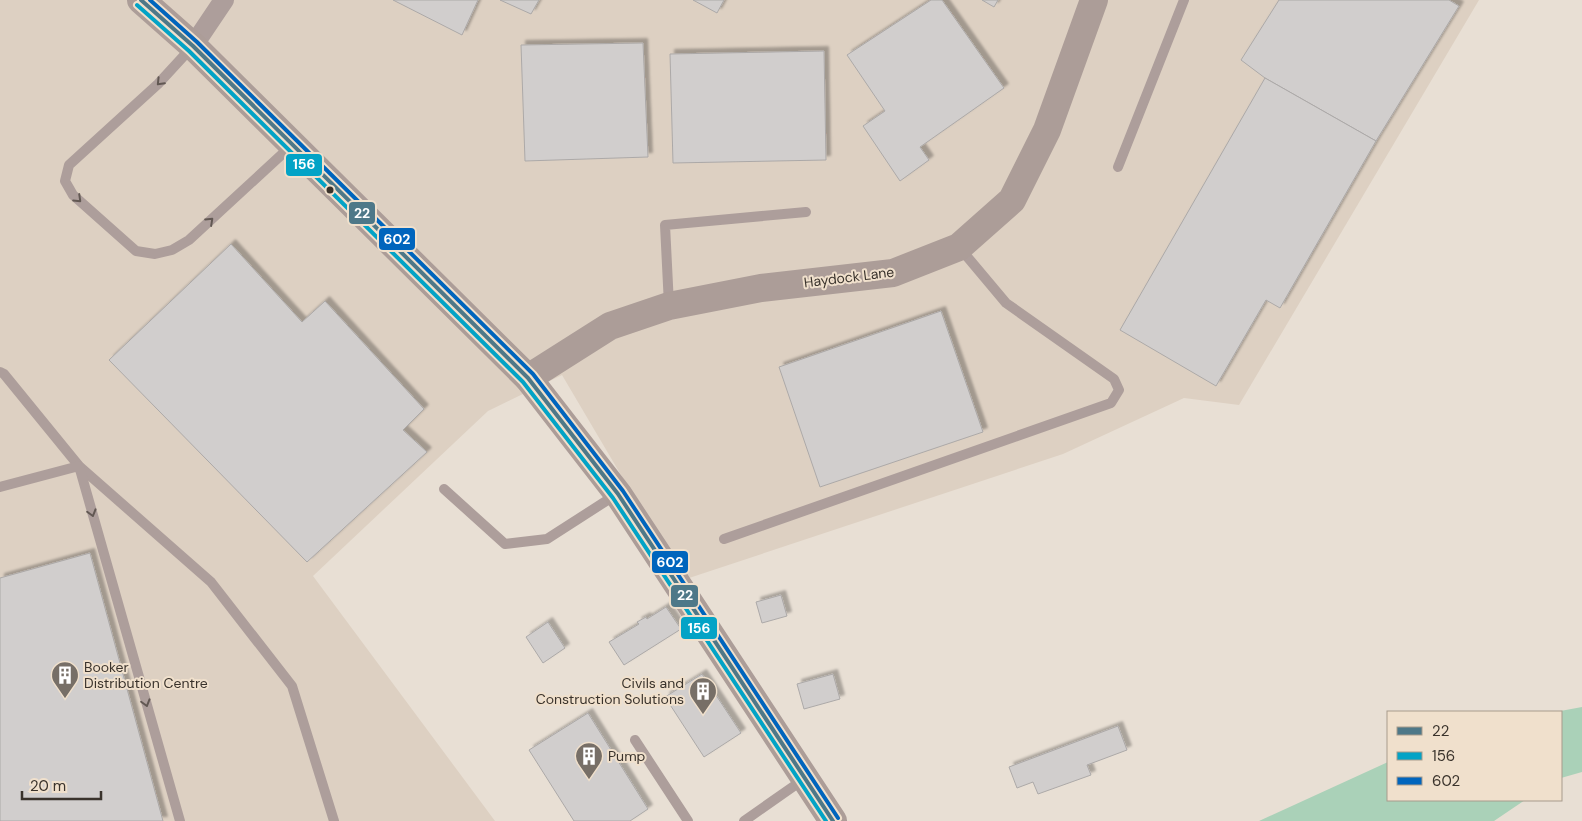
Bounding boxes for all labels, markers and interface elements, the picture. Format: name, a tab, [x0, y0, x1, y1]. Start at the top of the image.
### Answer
one-way arrow	[157, 76, 166, 85]
line badge: 156	[285, 153, 323, 177]
text: 156	[293, 155, 315, 173]
unlabelled marker	[325, 185, 335, 195]
one-way arrow	[72, 193, 81, 202]
line badge: 22	[348, 201, 376, 225]
text: 22	[354, 204, 370, 222]
one-way arrow	[205, 218, 214, 227]
line badge: 602	[378, 227, 416, 251]
text: 602	[384, 230, 410, 248]
street label: Haydock Lane	[803, 263, 895, 291]
one-way arrow	[87, 509, 97, 517]
line badge: 602	[651, 550, 689, 574]
text: 602	[657, 553, 683, 571]
line badge: 22	[670, 584, 699, 608]
text: 22	[677, 586, 693, 604]
line badge: 156	[680, 616, 718, 640]
text: 156	[688, 619, 710, 637]
place label: Booker Distribution Centre	[84, 658, 208, 692]
building icon: Booker Distribution Centre	[50, 660, 80, 699]
place label: Civils and Construction Solutions	[536, 674, 684, 708]
building icon: Civils and Construction Solutions	[688, 676, 718, 715]
one-way arrow	[140, 699, 150, 707]
legend	[1387, 711, 1562, 801]
text: 22	[1432, 721, 1449, 741]
building icon: Pump	[574, 741, 604, 780]
text: 156	[1432, 746, 1455, 766]
place label: Pump	[608, 747, 646, 765]
scale bar	[22, 768, 101, 800]
text: 602	[1432, 771, 1460, 791]
text: 20 m	[30, 776, 66, 796]

